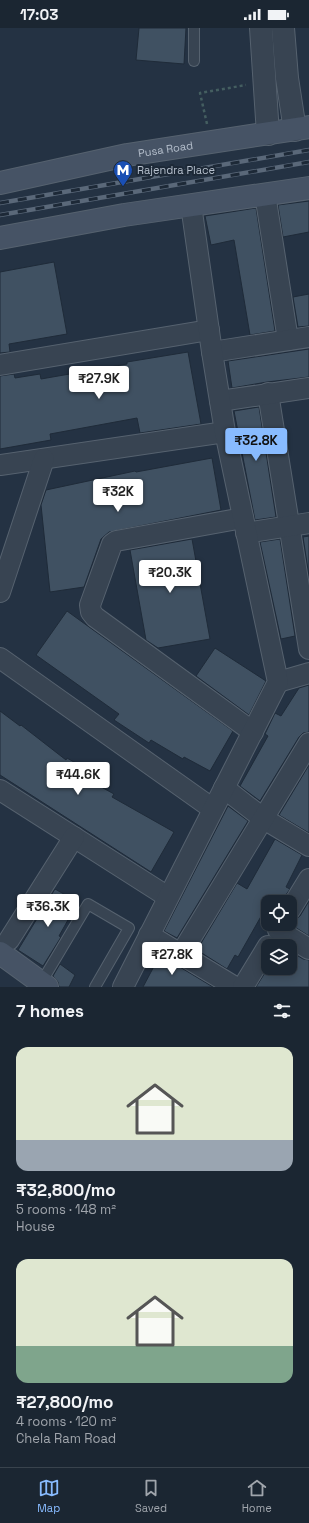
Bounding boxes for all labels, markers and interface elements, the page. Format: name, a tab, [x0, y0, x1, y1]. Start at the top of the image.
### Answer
text: 17:03	[20, 5, 58, 24]
street label: Pusa Road	[137, 138, 194, 160]
metro station icon: Rajendra Place	[112, 159, 134, 187]
place label: Rajendra Place	[137, 163, 215, 177]
pin: ₹27.9K	[66, 366, 132, 400]
text: ₹27.9K	[78, 370, 120, 387]
pin: ₹32.8K	[223, 428, 289, 462]
text: ₹32.8K	[234, 432, 278, 449]
pin: ₹32K	[94, 479, 142, 513]
text: ₹32K	[102, 483, 134, 500]
pin: ₹20.3K	[137, 560, 203, 594]
text: ₹20.3K	[148, 564, 192, 581]
pin: ₹44.6K	[45, 762, 111, 796]
text: ₹44.6K	[56, 766, 100, 783]
pin: ₹36.3K	[15, 894, 81, 928]
map controls	[261, 895, 297, 975]
button: locate	[261, 895, 297, 931]
text: ₹36.3K	[26, 898, 70, 915]
button: layers	[261, 939, 297, 975]
pin: ₹27.8K	[139, 942, 205, 976]
text: ₹27.8K	[151, 946, 193, 963]
text: 7 homes	[16, 1000, 84, 1022]
icon: filters	[271, 1000, 293, 1022]
icon: home	[119, 1073, 191, 1145]
text: ₹32,800/mo	[16, 1179, 116, 1201]
text: 5 rooms · 148 m²	[16, 1201, 116, 1218]
text: House	[16, 1218, 55, 1235]
icon: home	[119, 1285, 191, 1357]
text: ₹27,800/mo	[16, 1391, 114, 1413]
text: 4 rooms · 120 m²	[16, 1413, 116, 1430]
text: Chela Ram Road	[16, 1430, 116, 1447]
tab: Map	[37, 1477, 60, 1515]
tab: Saved	[135, 1477, 167, 1515]
tab: Home	[242, 1477, 272, 1515]

